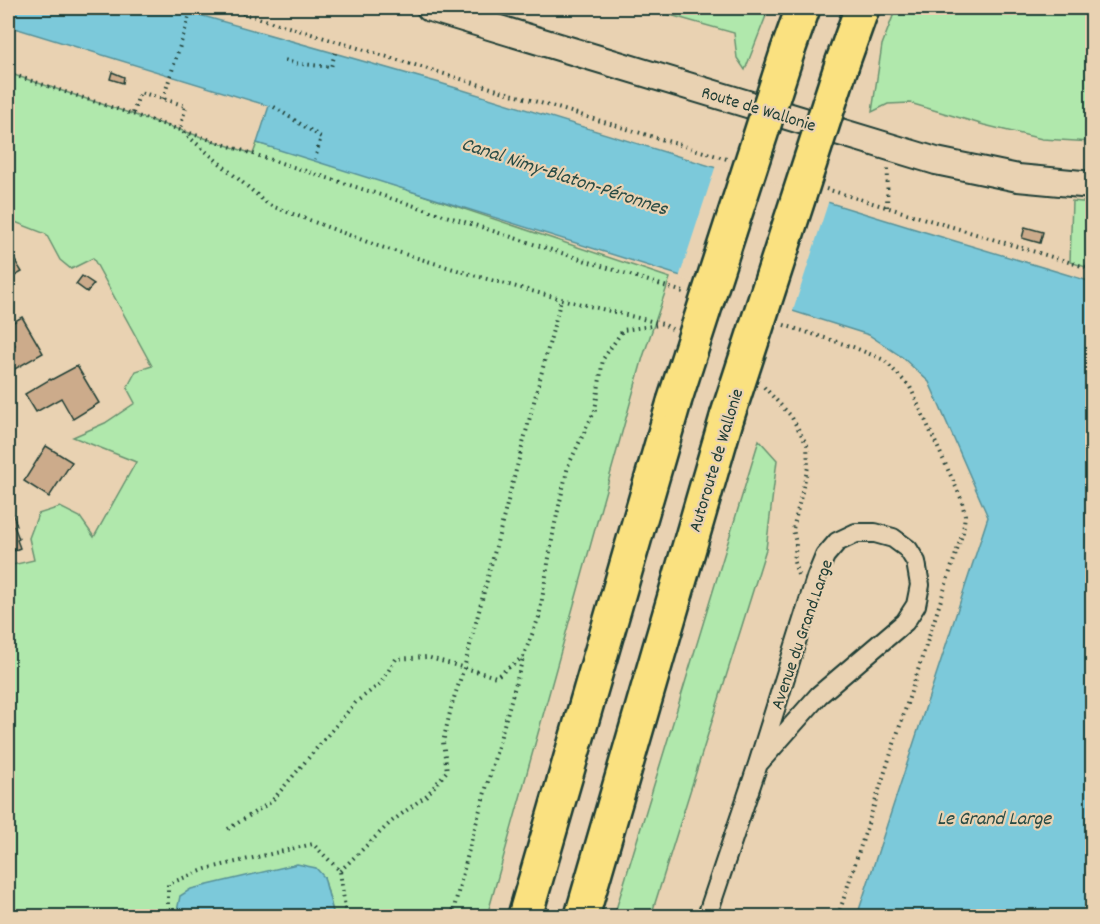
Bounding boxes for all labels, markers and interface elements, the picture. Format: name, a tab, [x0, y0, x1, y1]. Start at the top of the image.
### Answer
street label: Route de Wallonie	[698, 81, 819, 140]
water label: Canal Nimy-Blaton-Péronnes	[457, 131, 671, 225]
street label: Autoroute de Wallonie	[684, 386, 751, 536]
street label: Avenue du Grand Large	[766, 556, 841, 713]
water label: Le Grand Large	[937, 806, 1052, 834]

